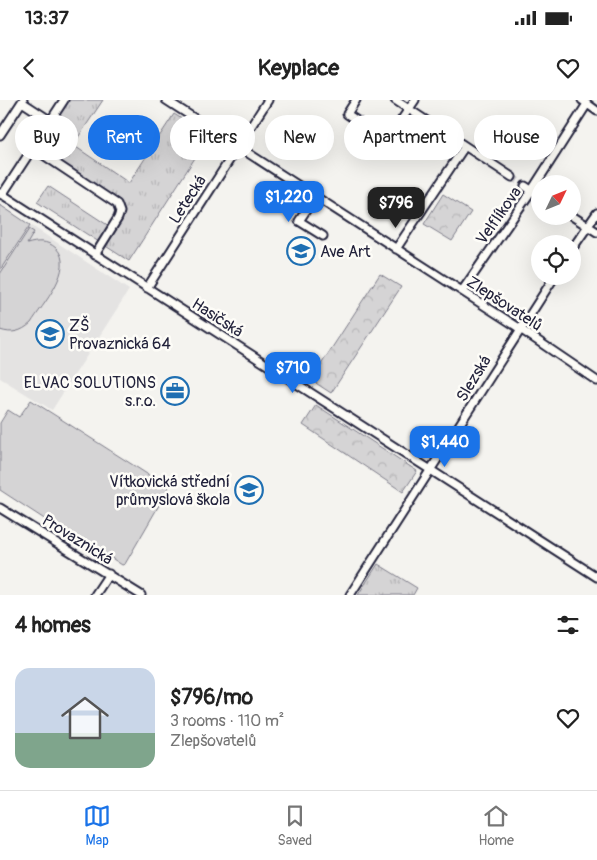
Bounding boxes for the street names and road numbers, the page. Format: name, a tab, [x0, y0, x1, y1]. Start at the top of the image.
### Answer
street label: Letecká	[165, 172, 211, 227]
street label: Velflíkova	[472, 183, 526, 248]
street label: Zlepšovatelů	[463, 272, 546, 336]
street label: Hasičská	[188, 294, 247, 342]
street label: Slezská	[452, 352, 496, 405]
street label: Provaznická	[38, 510, 117, 569]

